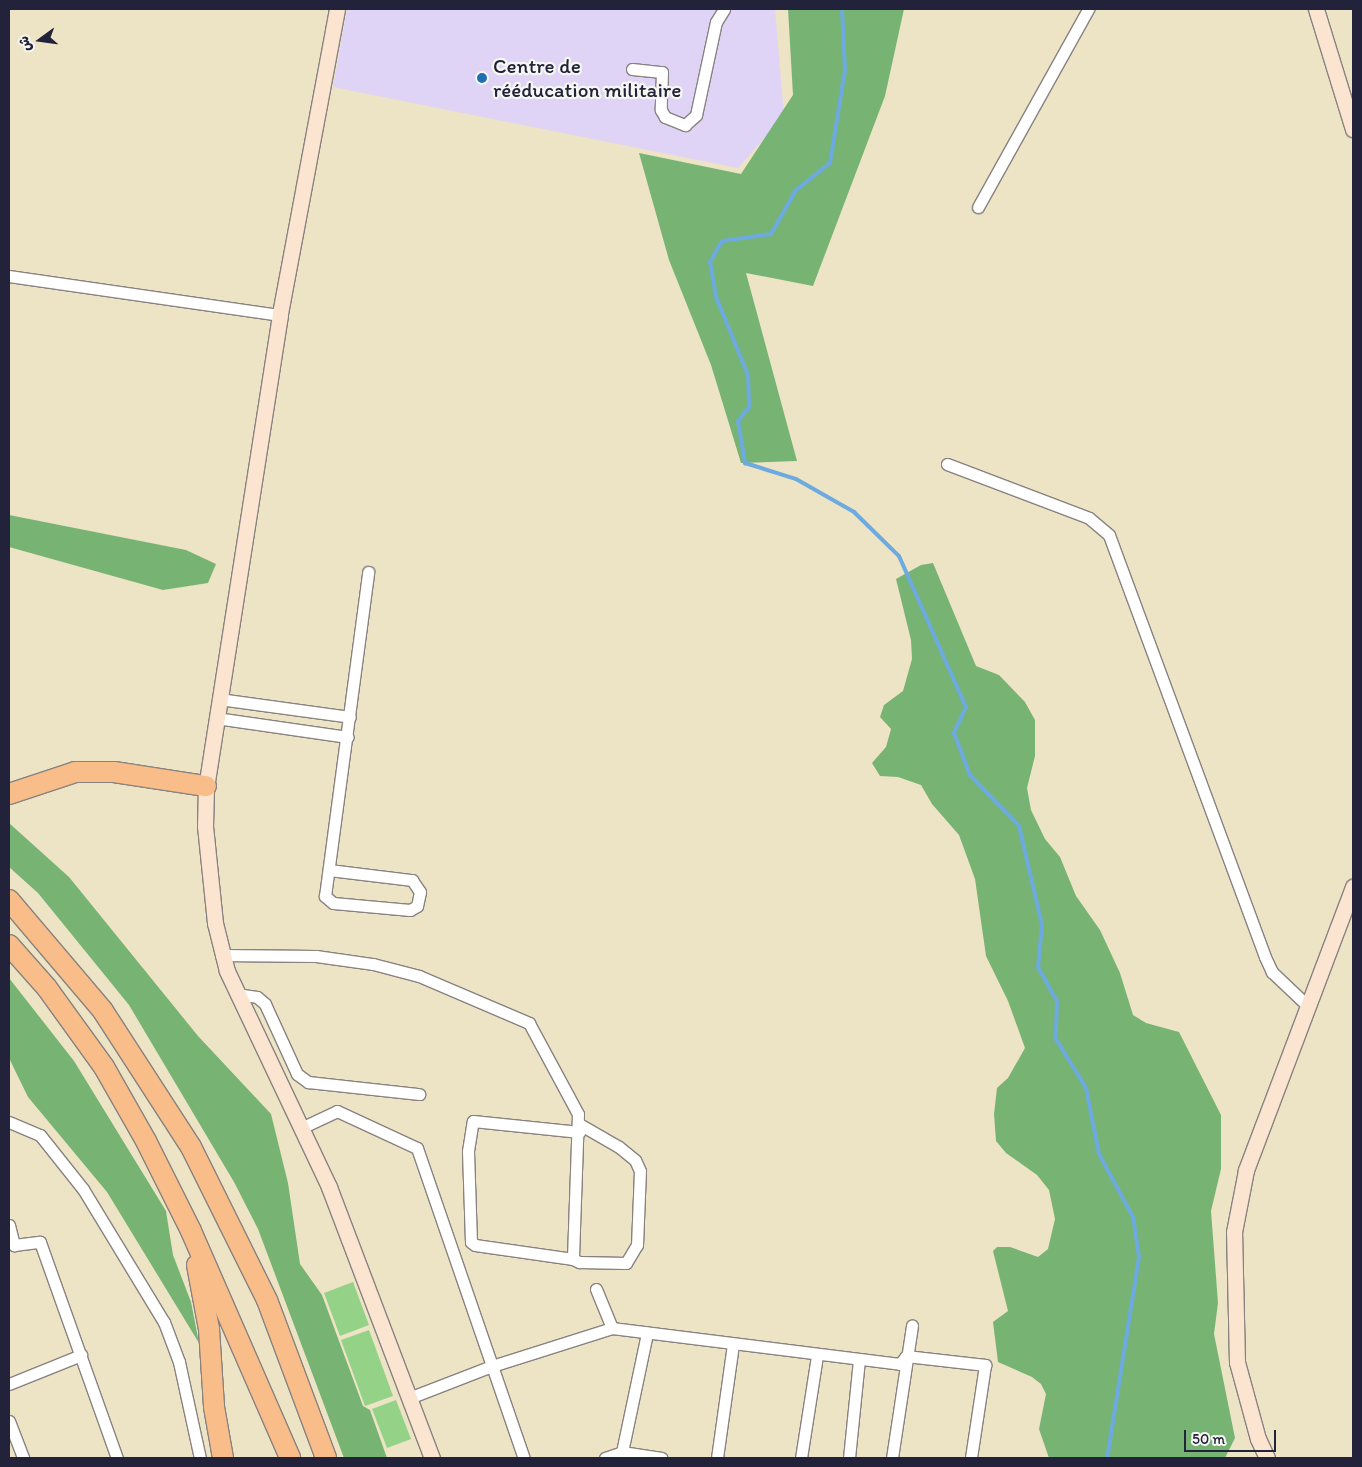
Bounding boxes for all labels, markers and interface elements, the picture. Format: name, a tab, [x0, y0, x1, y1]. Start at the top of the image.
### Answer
north arrow	[15, 15, 65, 65]
text: ش	[15, 34, 35, 53]
place label: Centre de rééducation militaire	[493, 53, 681, 103]
marker: Centre de rééducation militaire	[475, 71, 489, 85]
scale bar	[1187, 1420, 1280, 1452]
text: 50 m	[1192, 1430, 1225, 1448]

